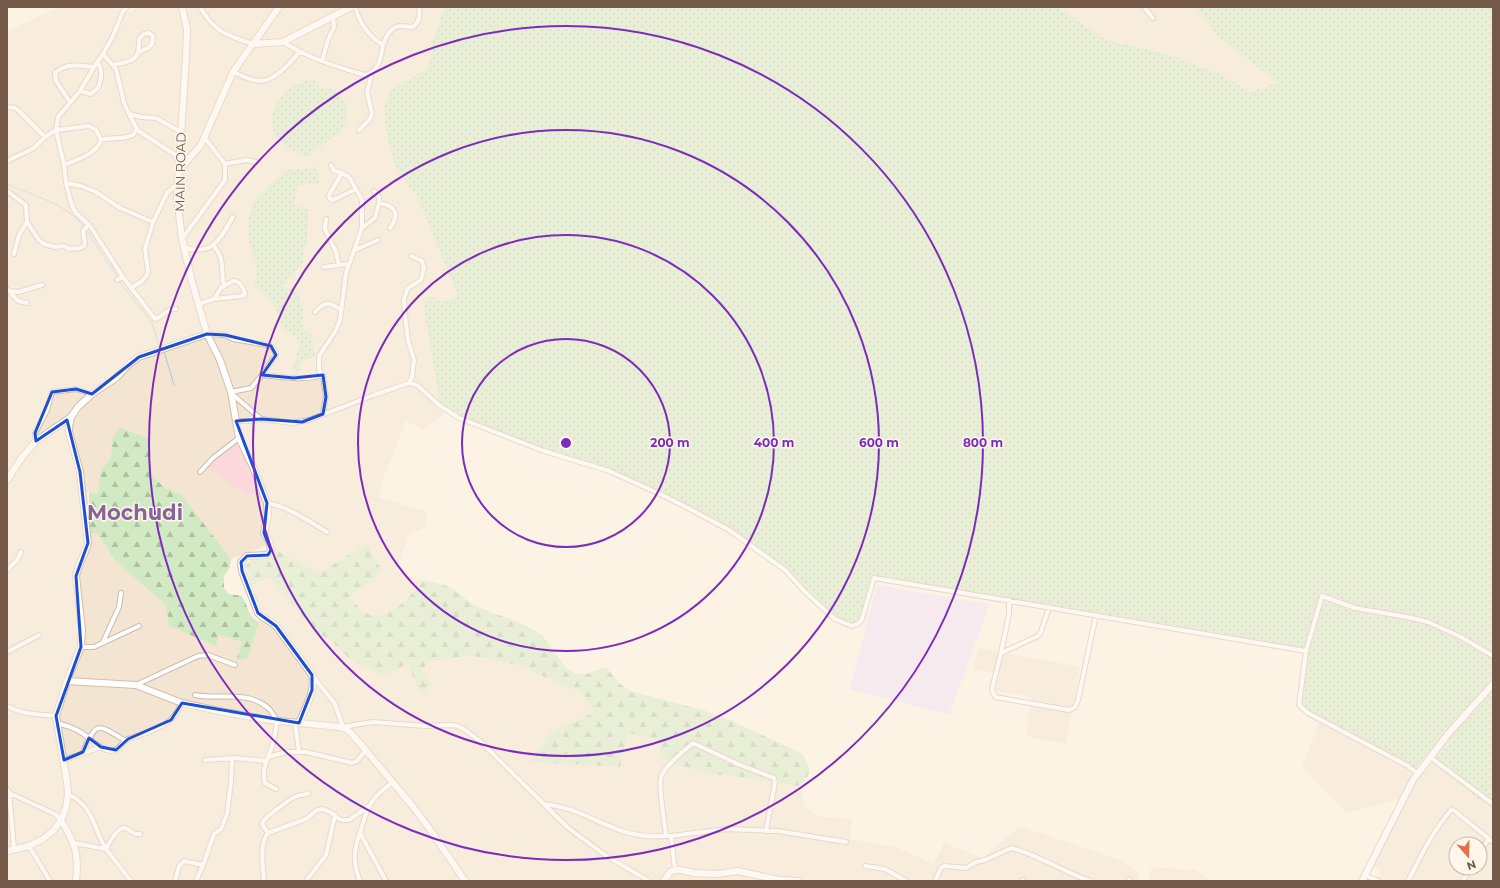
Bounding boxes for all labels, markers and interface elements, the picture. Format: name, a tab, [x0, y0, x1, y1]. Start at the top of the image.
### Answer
street label: MAIN ROAD	[171, 132, 189, 212]
text: 200 m	[650, 435, 690, 450]
text: 400 m	[754, 435, 794, 450]
text: 600 m	[859, 435, 899, 450]
text: 800 m	[963, 435, 1003, 450]
centre of rings	[559, 436, 573, 450]
district label: Mochudi	[87, 500, 183, 525]
north arrow	[1448, 836, 1488, 876]
text: N	[1465, 857, 1478, 873]

